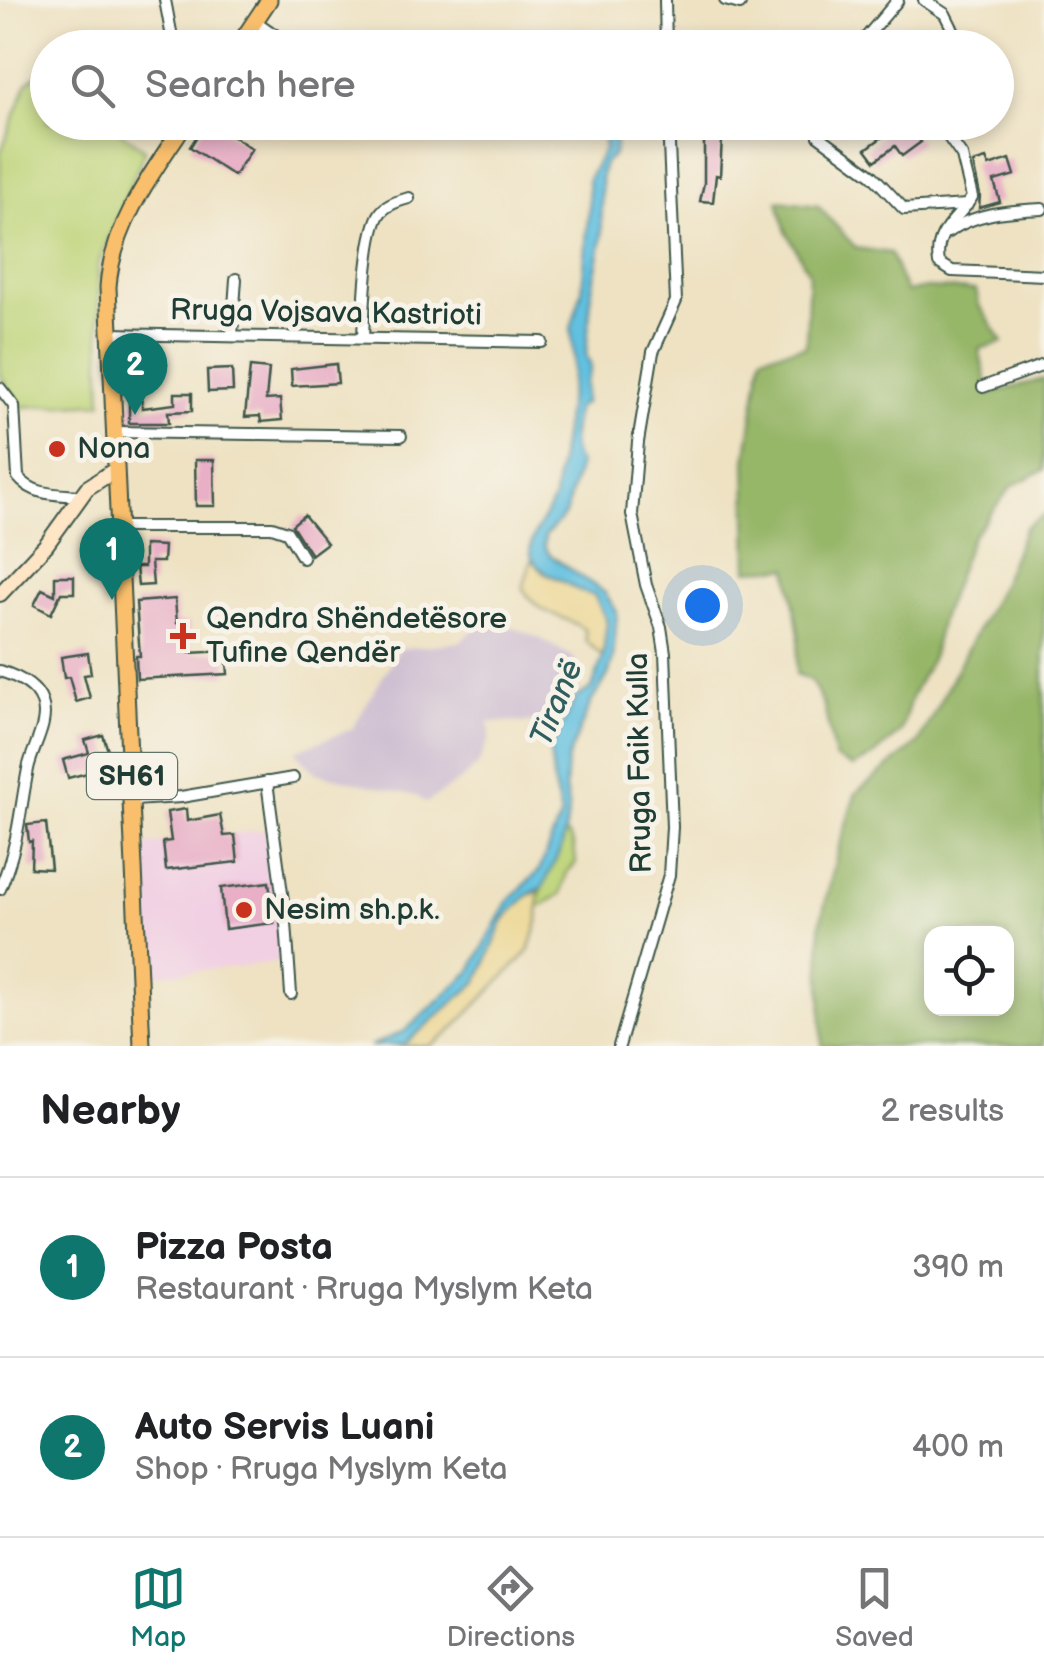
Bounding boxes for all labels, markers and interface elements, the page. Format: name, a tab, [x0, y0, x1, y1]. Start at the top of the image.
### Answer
search box	[30, 30, 1014, 140]
icon: search	[65, 58, 120, 113]
text: Search here	[145, 63, 356, 108]
street label: Rruga Vojsava Kastrioti	[170, 292, 482, 334]
pin: 2	[102, 332, 168, 415]
place label: Nona	[77, 431, 151, 467]
marker: Nona	[46, 438, 68, 460]
pin: 1	[80, 518, 144, 600]
your location	[677, 580, 728, 631]
place label: Qendra Shëndetësore Tufine Qendër	[206, 601, 507, 671]
marker: Qendra Shëndetësore Tufine Qendër	[170, 623, 196, 649]
street label: Rruga Faik Kulla	[620, 652, 660, 874]
water label: Tiranë	[522, 654, 592, 752]
road number: SH61	[87, 753, 177, 799]
place label: Nesim sh.p.k.	[264, 892, 440, 928]
marker: Nesim sh.p.k.	[233, 899, 255, 921]
map controls	[924, 926, 1014, 1016]
button: locate	[924, 926, 1014, 1016]
text: Nearby	[40, 1086, 180, 1137]
text: 2 results	[880, 1092, 1004, 1131]
text: Pizza Posta	[135, 1225, 333, 1270]
text: 1	[66, 1248, 79, 1287]
text: 390 m	[912, 1248, 1004, 1287]
text: Restaurant · Rruga Myslym Keta	[135, 1270, 593, 1309]
text: Auto Servis Luani	[135, 1405, 434, 1450]
text: 2	[63, 1428, 82, 1467]
text: 400 m	[912, 1428, 1004, 1467]
text: Shop · Rruga Myslym Keta	[135, 1450, 508, 1489]
tab: Map	[130, 1561, 186, 1654]
tab: Directions	[446, 1561, 575, 1654]
tab: Saved	[835, 1561, 914, 1654]

